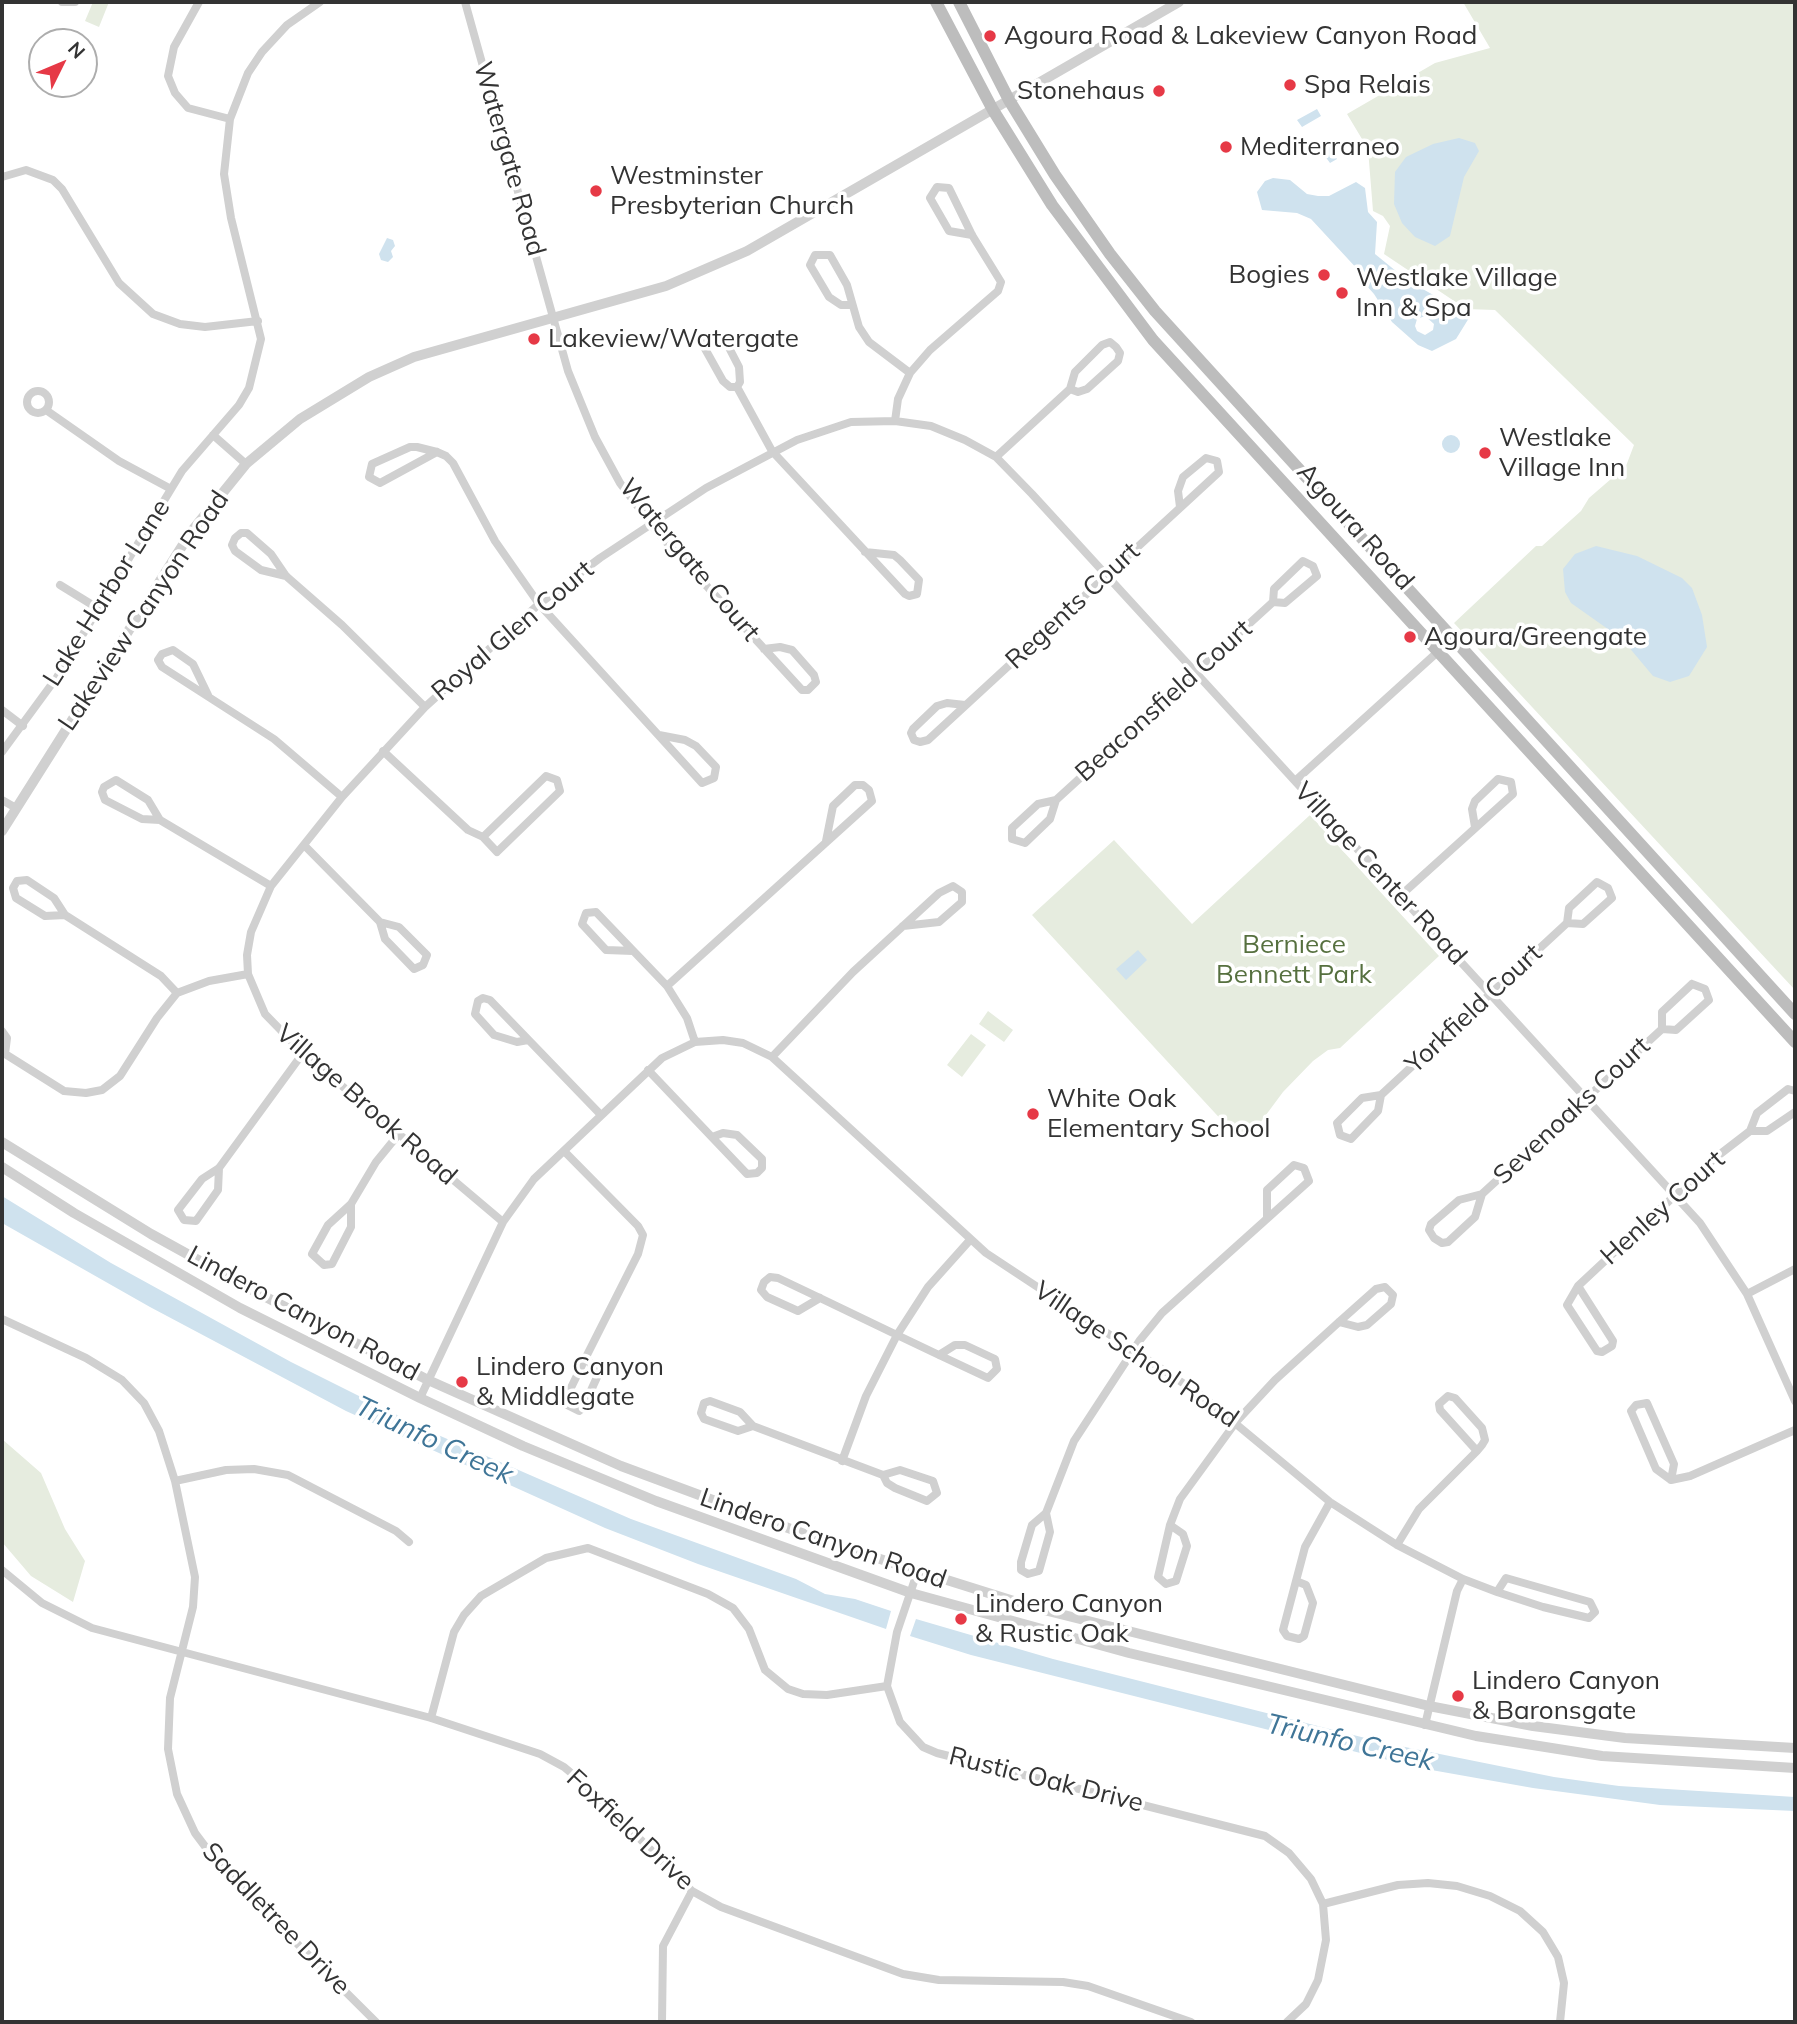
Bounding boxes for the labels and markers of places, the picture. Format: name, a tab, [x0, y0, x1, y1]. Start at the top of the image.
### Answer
place label: Agoura Road & Lakeview Canyon Road	[1004, 20, 1477, 52]
marker: Agoura Road & Lakeview Canyon Road	[982, 28, 998, 44]
place label: Spa Relais	[1304, 69, 1431, 101]
place label: Stonehaus	[1017, 75, 1145, 107]
marker: Spa Relais	[1282, 77, 1298, 93]
marker: Stonehaus	[1151, 83, 1167, 99]
place label: Mediterraneo	[1240, 131, 1400, 163]
marker: Mediterraneo	[1218, 139, 1234, 155]
place label: Westminster Presbyterian Church	[610, 160, 854, 222]
marker: Westminster Presbyterian Church	[588, 183, 604, 199]
place label: Bogies	[1229, 259, 1310, 291]
place label: Westlake Village Inn & Spa	[1356, 262, 1557, 324]
marker: Bogies	[1316, 267, 1332, 283]
marker: Westlake Village Inn & Spa	[1334, 285, 1350, 301]
place label: Lakeview/Watergate	[548, 323, 799, 355]
marker: Lakeview/Watergate	[526, 331, 542, 347]
place label: Westlake Village Inn	[1499, 422, 1625, 484]
marker: Westlake Village Inn	[1477, 445, 1493, 461]
place label: Agoura/Greengate	[1424, 621, 1647, 653]
marker: Agoura/Greengate	[1402, 629, 1418, 645]
place label: White Oak Elementary School	[1047, 1083, 1271, 1144]
marker: White Oak Elementary School	[1025, 1106, 1041, 1122]
place label: Lindero Canyon & Middlegate	[476, 1351, 664, 1412]
marker: Lindero Canyon & Middlegate	[454, 1374, 470, 1390]
place label: Lindero Canyon & Rustic Oak	[975, 1588, 1163, 1650]
marker: Lindero Canyon & Rustic Oak	[953, 1611, 969, 1627]
place label: Lindero Canyon & Baronsgate	[1472, 1665, 1660, 1726]
marker: Lindero Canyon & Baronsgate	[1450, 1688, 1466, 1704]

